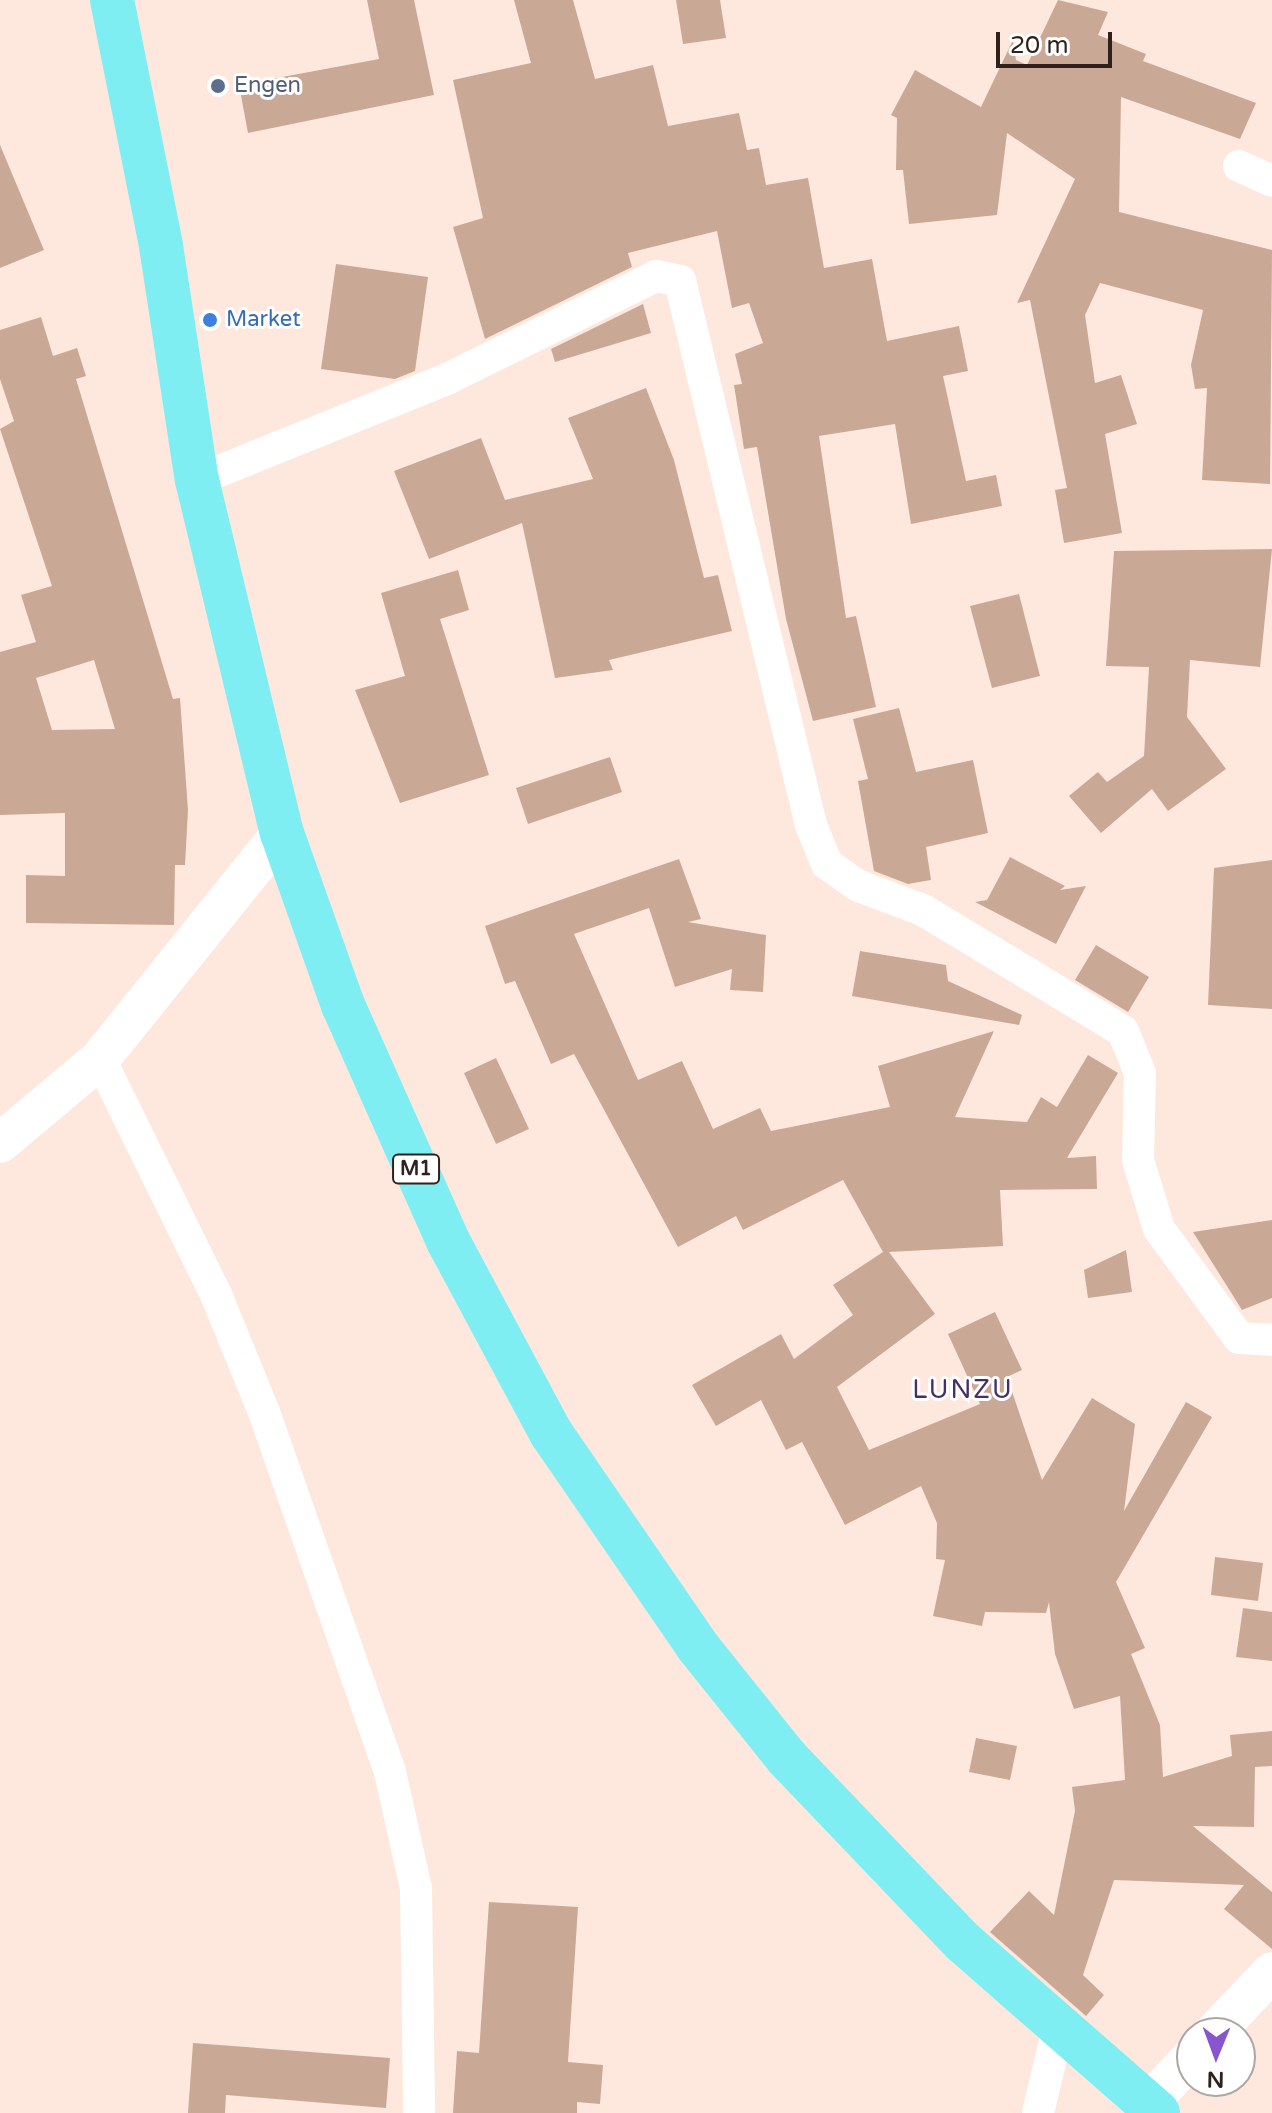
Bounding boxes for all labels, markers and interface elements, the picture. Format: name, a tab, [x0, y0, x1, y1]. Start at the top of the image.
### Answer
scale bar	[1000, 16, 1116, 66]
text: 20 m	[1010, 31, 1068, 60]
place label: Engen	[234, 73, 301, 99]
marker: Engen	[209, 77, 227, 95]
place label: Market	[226, 307, 301, 333]
marker: Market	[201, 311, 219, 329]
road number: M1	[392, 1153, 440, 1185]
district label: LUNZU	[912, 1374, 1014, 1406]
north arrow	[1176, 2017, 1256, 2097]
text: N	[1207, 2066, 1225, 2092]

